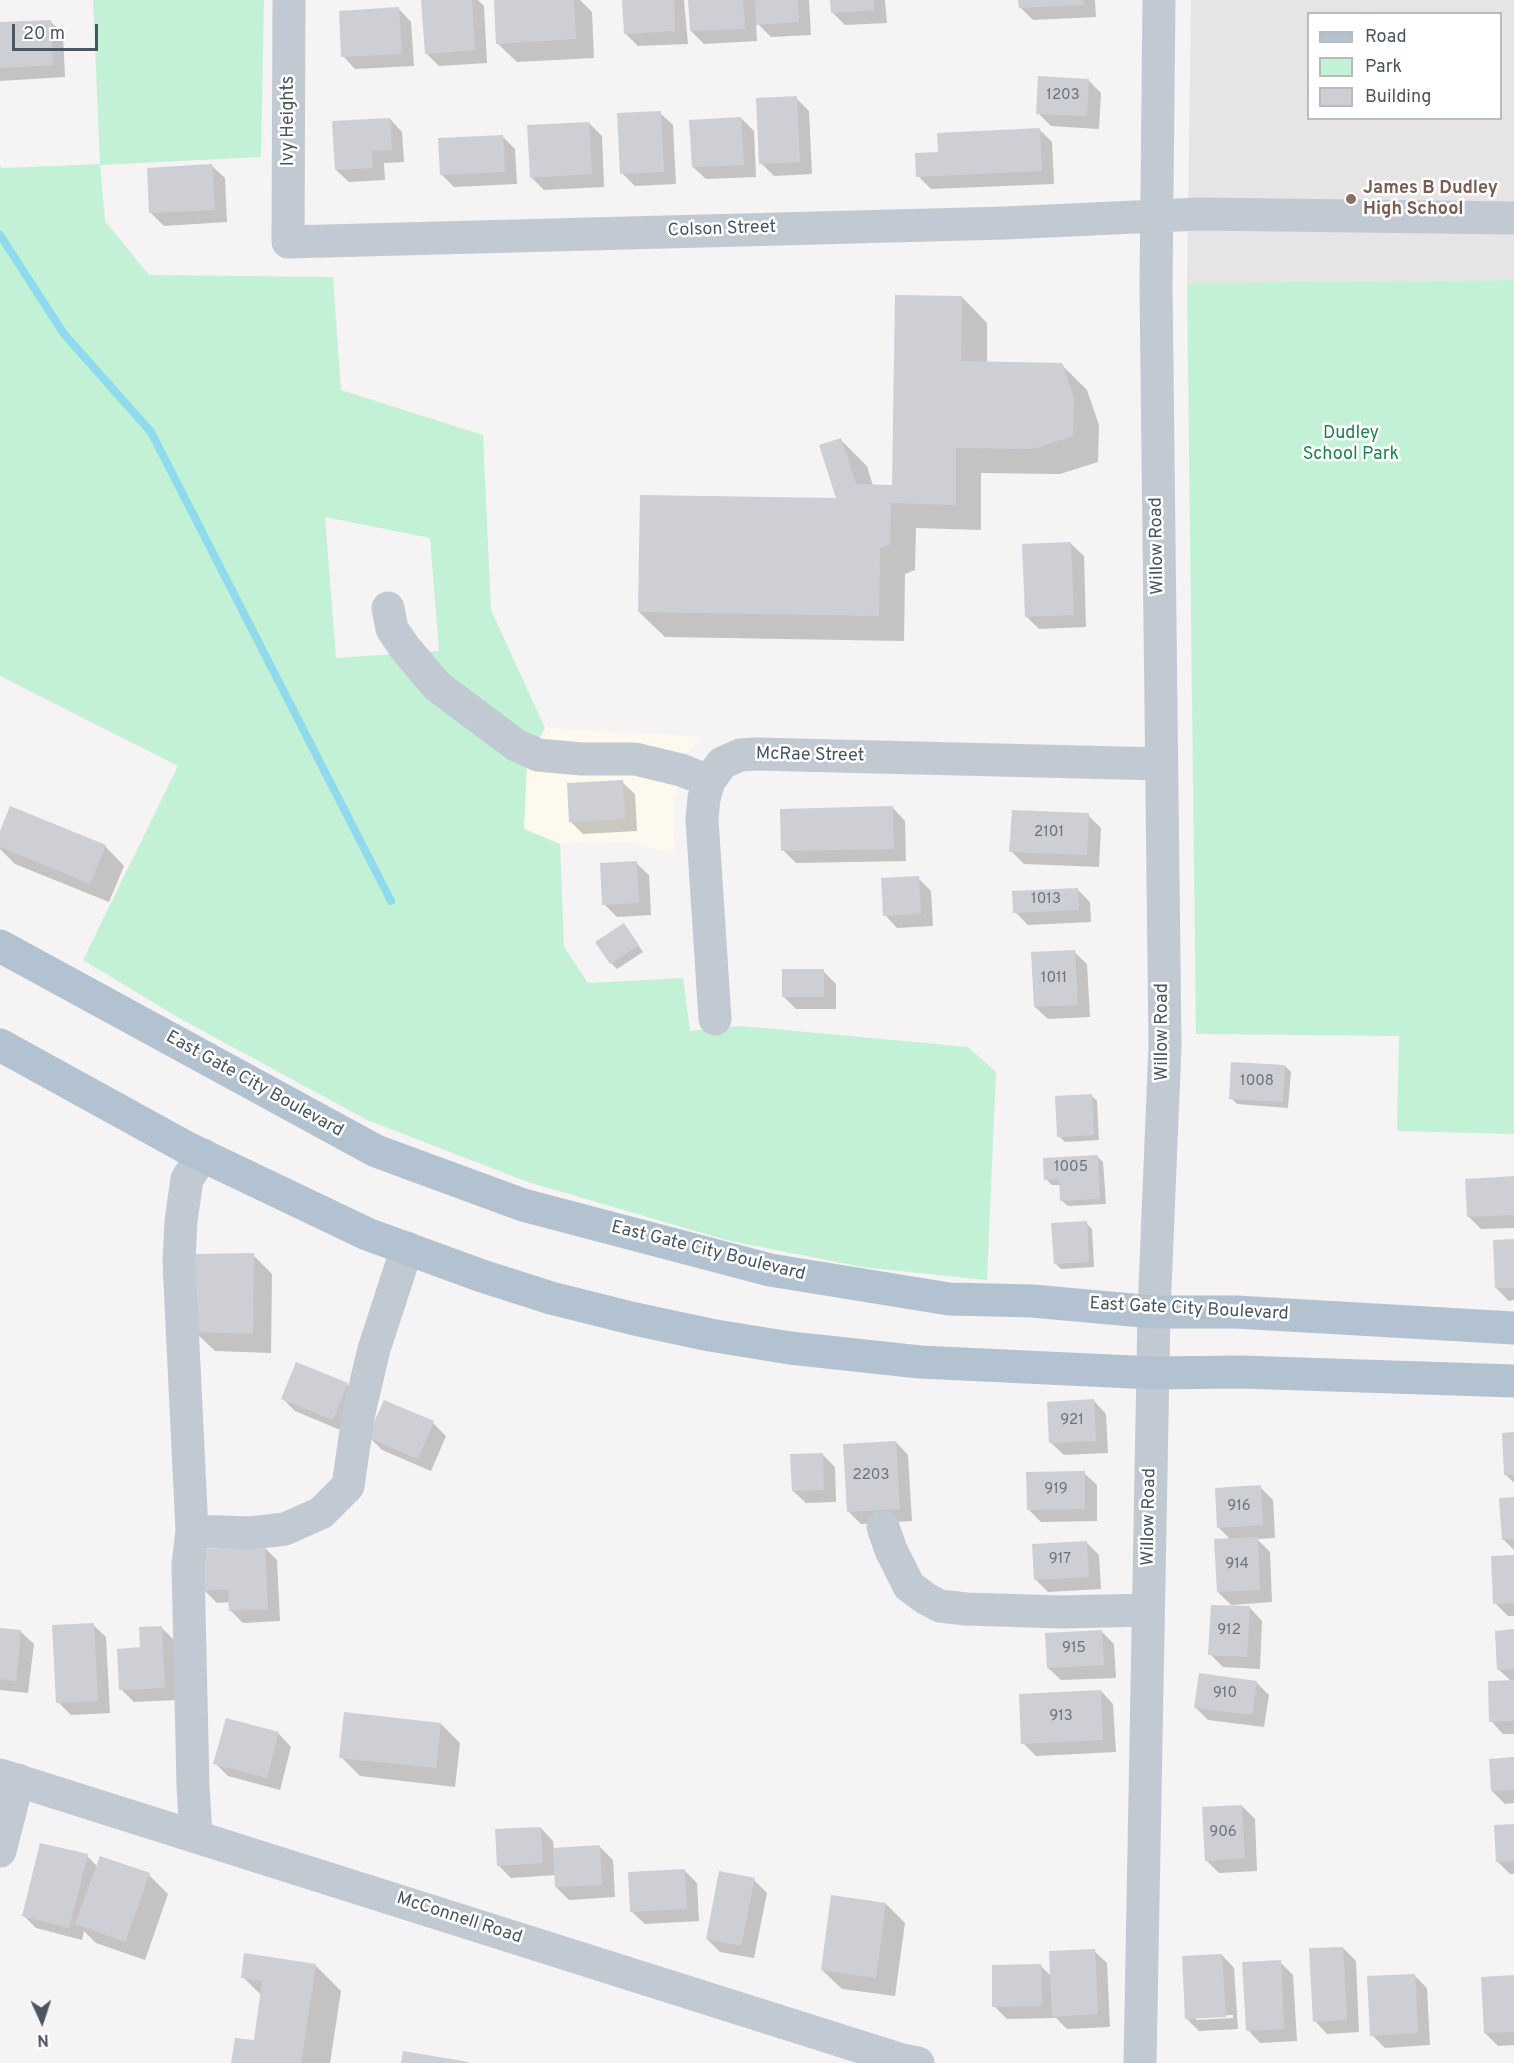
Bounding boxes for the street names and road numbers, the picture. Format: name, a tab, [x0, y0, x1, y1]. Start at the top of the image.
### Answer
street label: Ivy Heights	[278, 76, 300, 166]
street label: Colson Street	[667, 217, 777, 243]
street label: Willow Road	[1146, 497, 1170, 595]
street label: McRae Street	[756, 744, 864, 768]
street label: Willow Road	[1152, 983, 1174, 1081]
street label: East Gate City Boulevard	[162, 1027, 346, 1143]
street label: East Gate City Boulevard	[609, 1217, 807, 1287]
street label: East Gate City Boulevard	[1089, 1294, 1289, 1326]
street label: Willow Road	[1138, 1468, 1162, 1566]
street label: McConnell Road	[394, 1889, 524, 1949]

